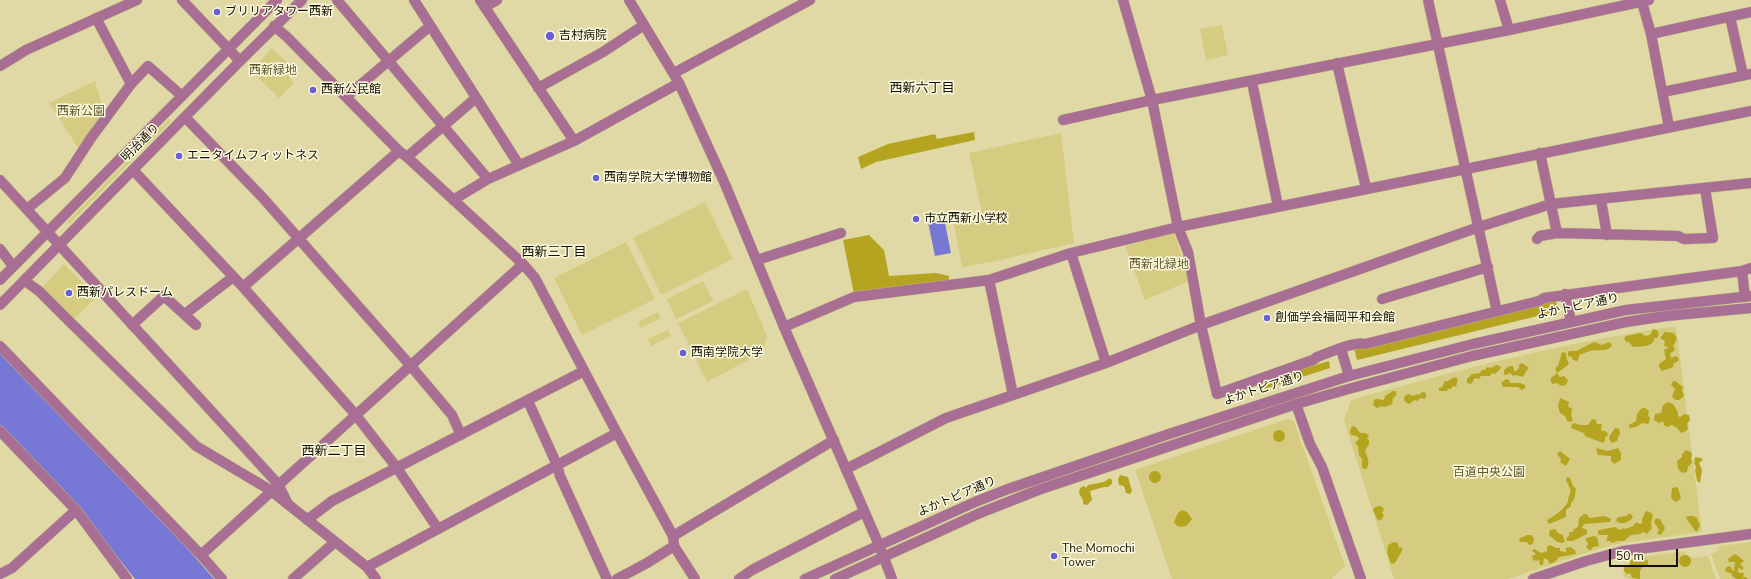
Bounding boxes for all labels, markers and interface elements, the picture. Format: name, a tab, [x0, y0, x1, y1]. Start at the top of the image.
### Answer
place label: ブリリアタワー西新	[225, 5, 333, 19]
marker: ブリリアタワー西新	[212, 7, 222, 17]
place label: 吉村病院	[559, 29, 607, 43]
marker: 吉村病院	[544, 30, 556, 42]
park label: 西新緑地	[249, 64, 297, 78]
district label: 西新六丁目	[890, 81, 954, 97]
place label: 西新公民館	[321, 83, 381, 97]
marker: 西新公民館	[308, 85, 318, 95]
park label: 西新公園	[57, 105, 105, 119]
street label: 明治通り	[119, 121, 163, 165]
place label: エニタイムフィットネス	[187, 149, 319, 163]
marker: エニタイムフィットネス	[174, 151, 184, 161]
place label: 西南学院大学博物館	[604, 171, 712, 185]
marker: 西南学院大学博物館	[591, 173, 601, 183]
place label: 市立西新小学校	[924, 212, 1008, 226]
marker: 市立西新小学校	[911, 214, 921, 224]
district label: 西新三丁目	[522, 245, 586, 261]
park label: 西新北緑地	[1129, 258, 1189, 272]
place label: 西新パレスドーム	[77, 286, 173, 300]
marker: 西新パレスドーム	[64, 288, 74, 298]
street label: よかトピア通り	[1535, 291, 1621, 323]
place label: 創価学会福岡平和会館	[1275, 311, 1395, 325]
marker: 創価学会福岡平和会館	[1262, 313, 1272, 323]
place label: 西南学院大学	[691, 346, 763, 360]
marker: 西南学院大学	[678, 348, 688, 358]
street label: よかトピア通り	[1222, 369, 1306, 409]
district label: 西新二丁目	[302, 444, 366, 460]
park label: 百道中央公園	[1453, 466, 1525, 480]
street label: よかトピア通り	[916, 474, 998, 520]
scale bar	[1611, 541, 1680, 567]
place label: The Momochi Tower	[1062, 542, 1135, 570]
text: 50 m	[1616, 548, 1644, 564]
marker: The Momochi Tower	[1049, 551, 1059, 561]

